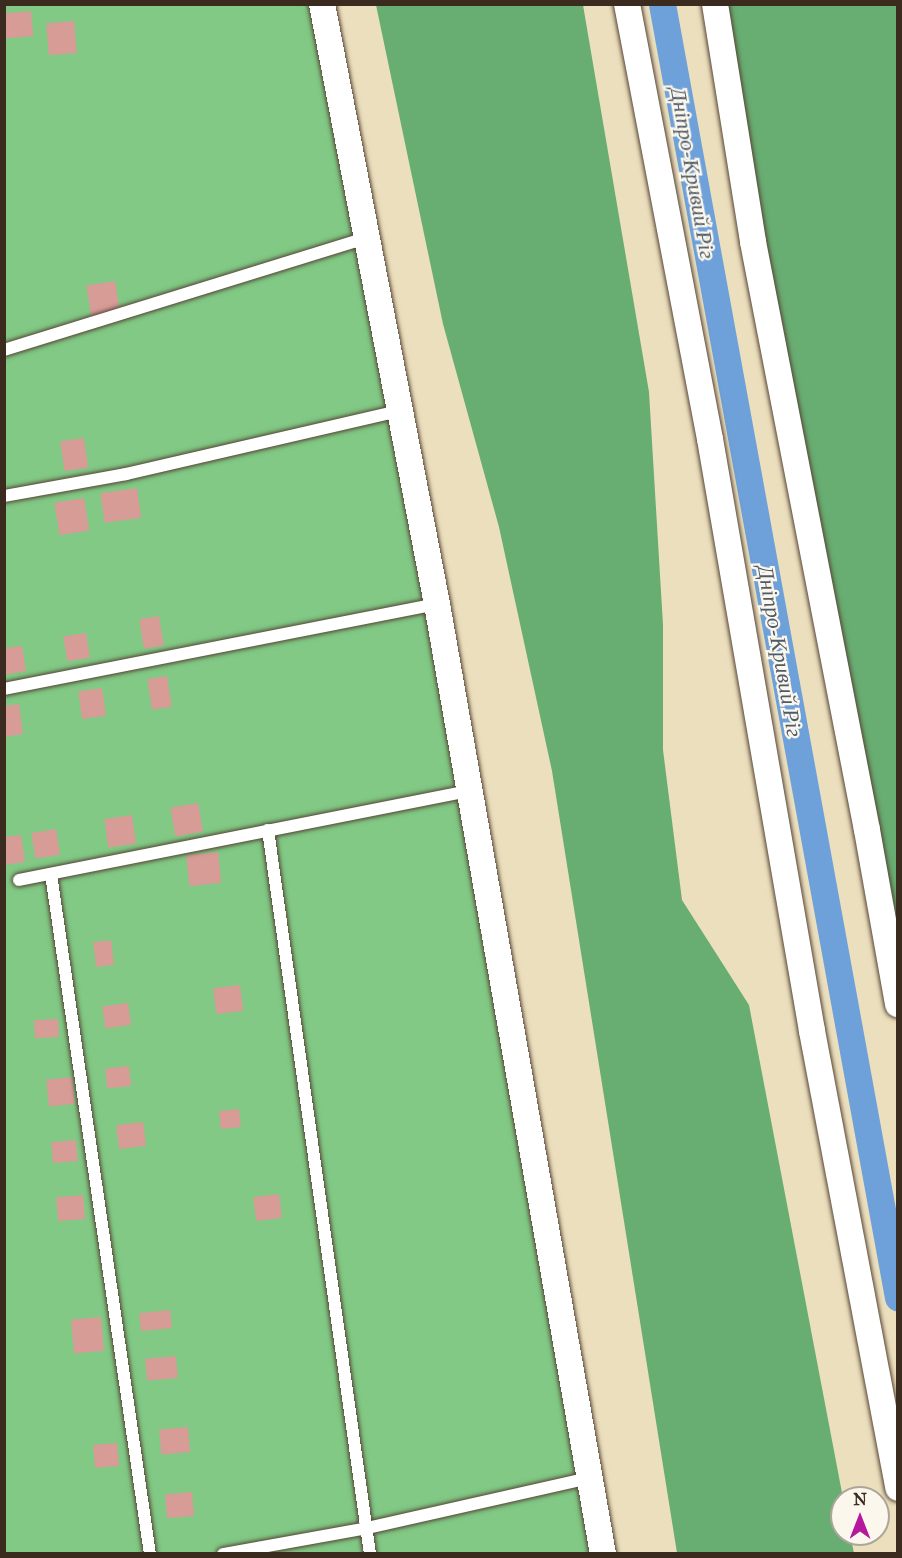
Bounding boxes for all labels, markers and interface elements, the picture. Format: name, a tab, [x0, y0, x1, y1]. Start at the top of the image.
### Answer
water label: Дніпро-Кривий Ріг	[665, 85, 721, 261]
water label: Дніпро-Кривий Ріг	[752, 563, 808, 739]
north arrow	[830, 1486, 890, 1546]
text: N	[853, 1490, 867, 1509]

